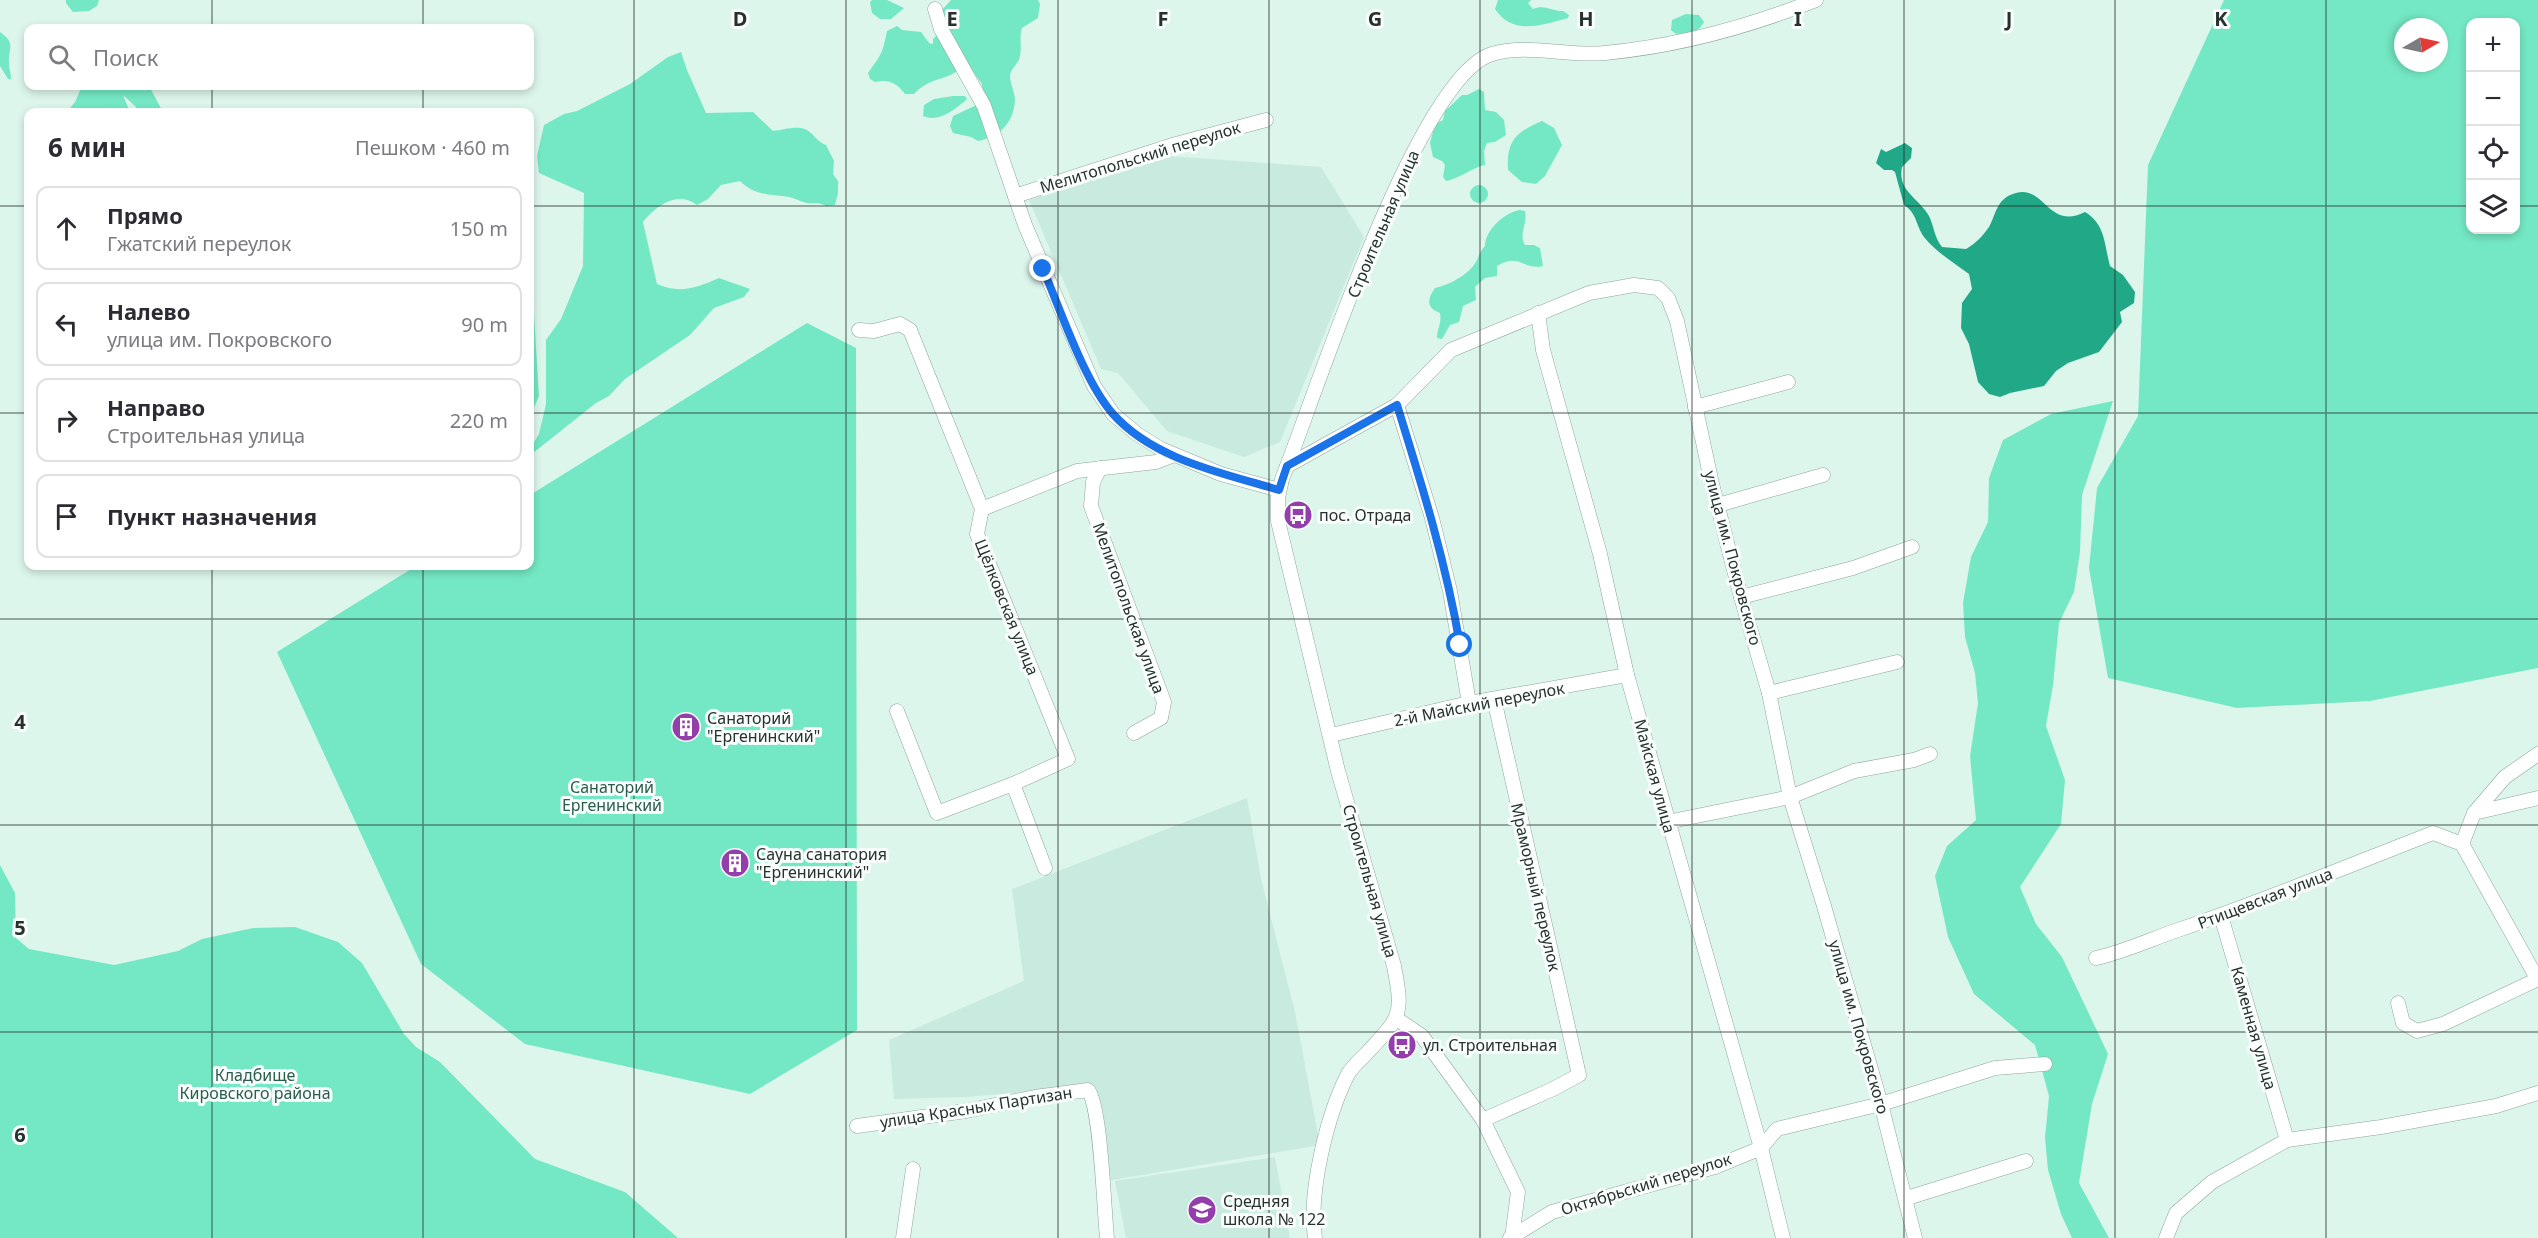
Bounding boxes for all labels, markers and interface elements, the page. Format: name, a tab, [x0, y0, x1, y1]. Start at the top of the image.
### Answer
text: D	[733, 5, 747, 32]
text: E	[946, 5, 958, 32]
text: F	[1158, 5, 1168, 32]
text: G	[1368, 5, 1382, 32]
text: H	[1578, 5, 1594, 32]
text: I	[1794, 5, 1802, 32]
text: J	[2004, 5, 2012, 32]
text: K	[2214, 5, 2228, 32]
north arrow	[2394, 18, 2448, 72]
map controls	[2466, 18, 2520, 234]
button: +	[2466, 18, 2520, 72]
search box	[24, 24, 534, 90]
icon: search	[45, 41, 78, 74]
text: Поиск	[93, 42, 158, 72]
button: −	[2466, 72, 2520, 126]
street label: Мелитопольский переулок	[1037, 116, 1243, 198]
button: locate	[2466, 126, 2520, 180]
text: 6 мин	[48, 129, 126, 165]
text: Пешком · 460 m	[355, 134, 510, 161]
street label: Строительная улица	[1342, 147, 1424, 301]
button: layers	[2466, 180, 2520, 234]
text: Прямо	[107, 200, 183, 230]
icon: ahead	[50, 212, 83, 245]
text: 150 m	[450, 215, 508, 242]
text: Гжатский переулок	[107, 230, 291, 257]
route end	[1029, 255, 1055, 281]
text: Налево	[107, 296, 190, 326]
icon: left	[50, 308, 83, 341]
text: 90 m	[461, 311, 508, 338]
text: улица им. Покровского	[107, 326, 332, 353]
text: Направо	[107, 392, 205, 422]
icon: right	[50, 404, 83, 437]
text: 220 m	[450, 407, 508, 434]
text: Строительная улица	[107, 422, 305, 449]
street label: улица им. Покровского	[1699, 468, 1767, 648]
bus stop icon: пос. Отрада	[1282, 499, 1314, 531]
icon: arrive	[50, 500, 83, 533]
text: Пункт назначения	[107, 501, 317, 531]
place label: пос. Отрада	[1319, 504, 1411, 526]
street label: Мелитопольская улица	[1088, 519, 1170, 697]
street label: Щёлковская улица	[970, 536, 1044, 678]
route start	[1446, 631, 1472, 657]
street label: 2-й Майский переулок	[1392, 677, 1567, 731]
place label: Санаторий "Ергенинский"	[707, 707, 820, 747]
text: 4	[14, 708, 26, 735]
building icon: Санаторий "Ергенинский"	[670, 711, 702, 743]
street label: Майская улица	[1629, 717, 1681, 835]
park label: Санаторий Ергенинский	[562, 776, 662, 816]
street label: Мраморный переулок	[1506, 801, 1566, 974]
street label: Строительная улица	[1338, 802, 1402, 960]
place label: Сауна санатория "Ергенинский"	[756, 843, 887, 883]
building icon: Сауна санатория "Ергенинский"	[719, 847, 751, 879]
street label: Ртищевская улица	[2194, 862, 2336, 934]
text: 5	[14, 914, 26, 941]
street label: улица им. Покровского	[1824, 937, 1894, 1117]
street label: Каменная улица	[2226, 964, 2282, 1092]
bus stop icon: ул. Строительная	[1386, 1029, 1418, 1061]
place label: ул. Строительная	[1423, 1034, 1557, 1056]
park label: Кладбище Кировского района	[179, 1064, 331, 1104]
street label: улица Красных Партизан	[878, 1081, 1074, 1133]
text: 6	[14, 1121, 26, 1148]
street label: Октябрьский переулок	[1558, 1147, 1734, 1220]
place label: Средняя школа № 122	[1223, 1190, 1325, 1230]
school or university icon: Средняя школа № 122	[1186, 1194, 1218, 1226]

